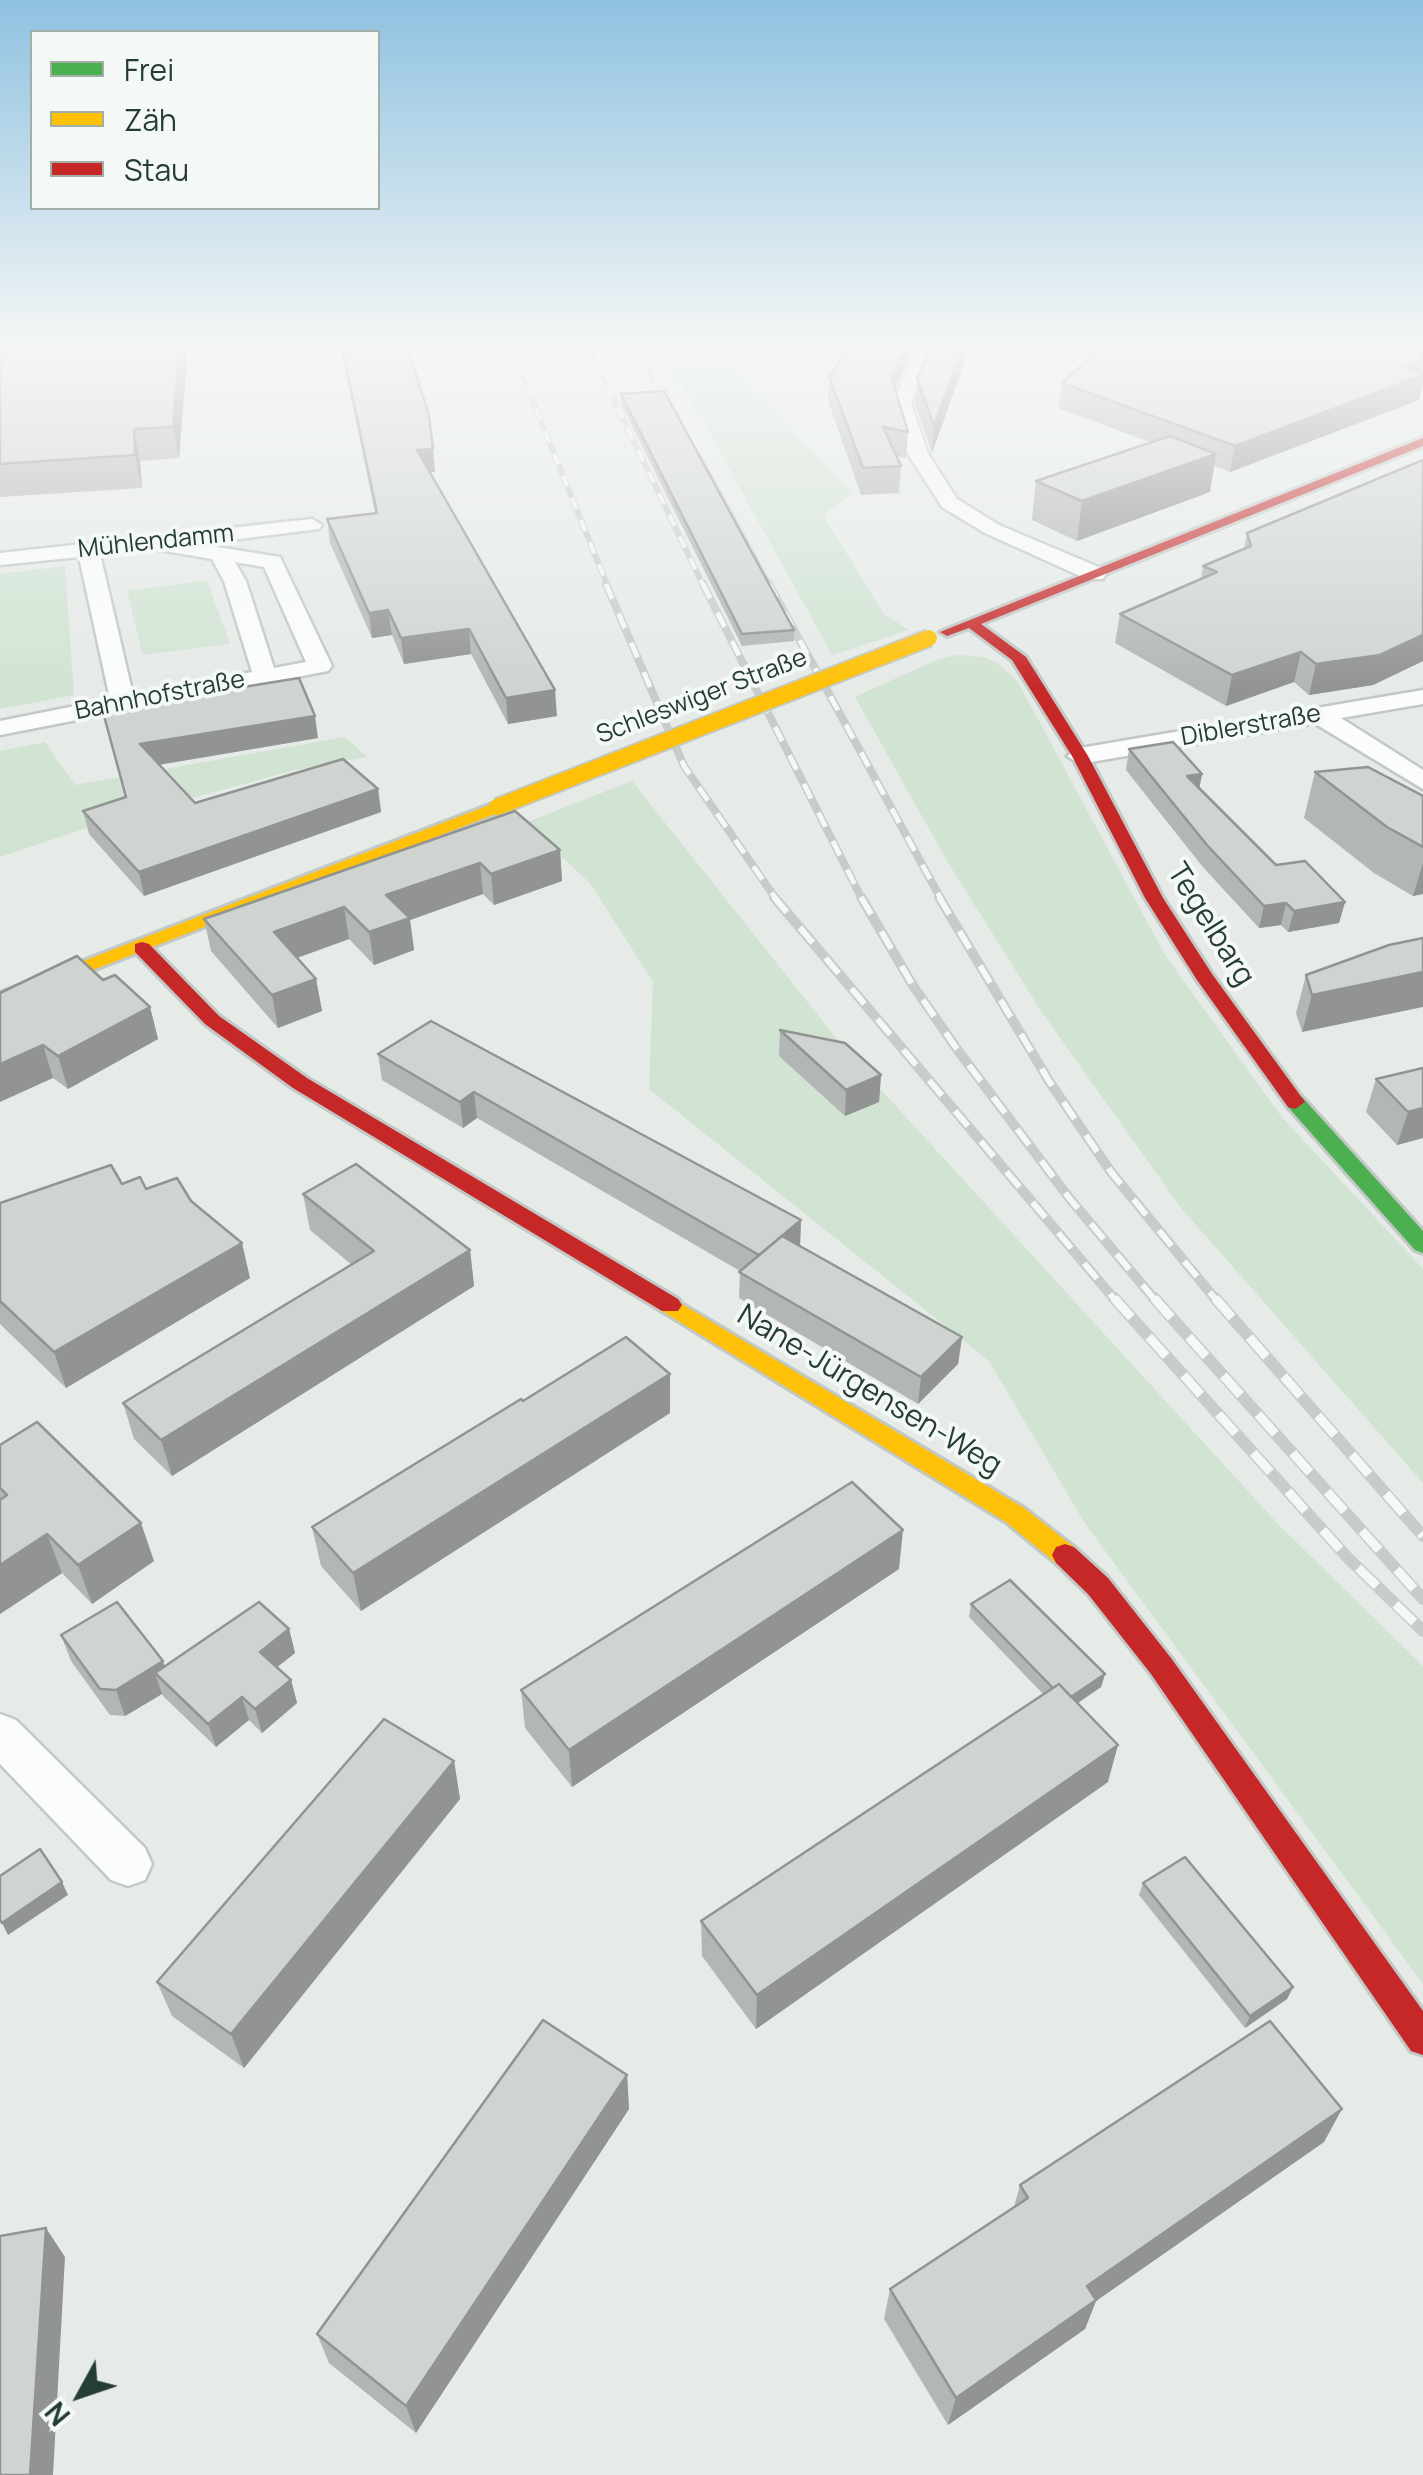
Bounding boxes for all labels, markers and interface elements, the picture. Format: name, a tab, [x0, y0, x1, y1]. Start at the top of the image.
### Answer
legend	[30, 30, 380, 210]
text: Frei	[124, 49, 174, 90]
text: Zäh	[124, 99, 177, 140]
text: Stau	[124, 149, 189, 190]
street label: Mühlendamm	[77, 519, 235, 565]
street label: Schleswiger Straße	[593, 643, 811, 751]
street label: Bahnhofstraße	[72, 665, 248, 727]
street label: Diblerstraße	[1179, 699, 1323, 753]
street label: Tegelbarg	[1158, 857, 1262, 993]
street label: Nane-Jürgensen-Weg	[730, 1298, 1008, 1484]
north arrow	[30, 2345, 130, 2445]
text: N	[36, 2394, 78, 2434]

